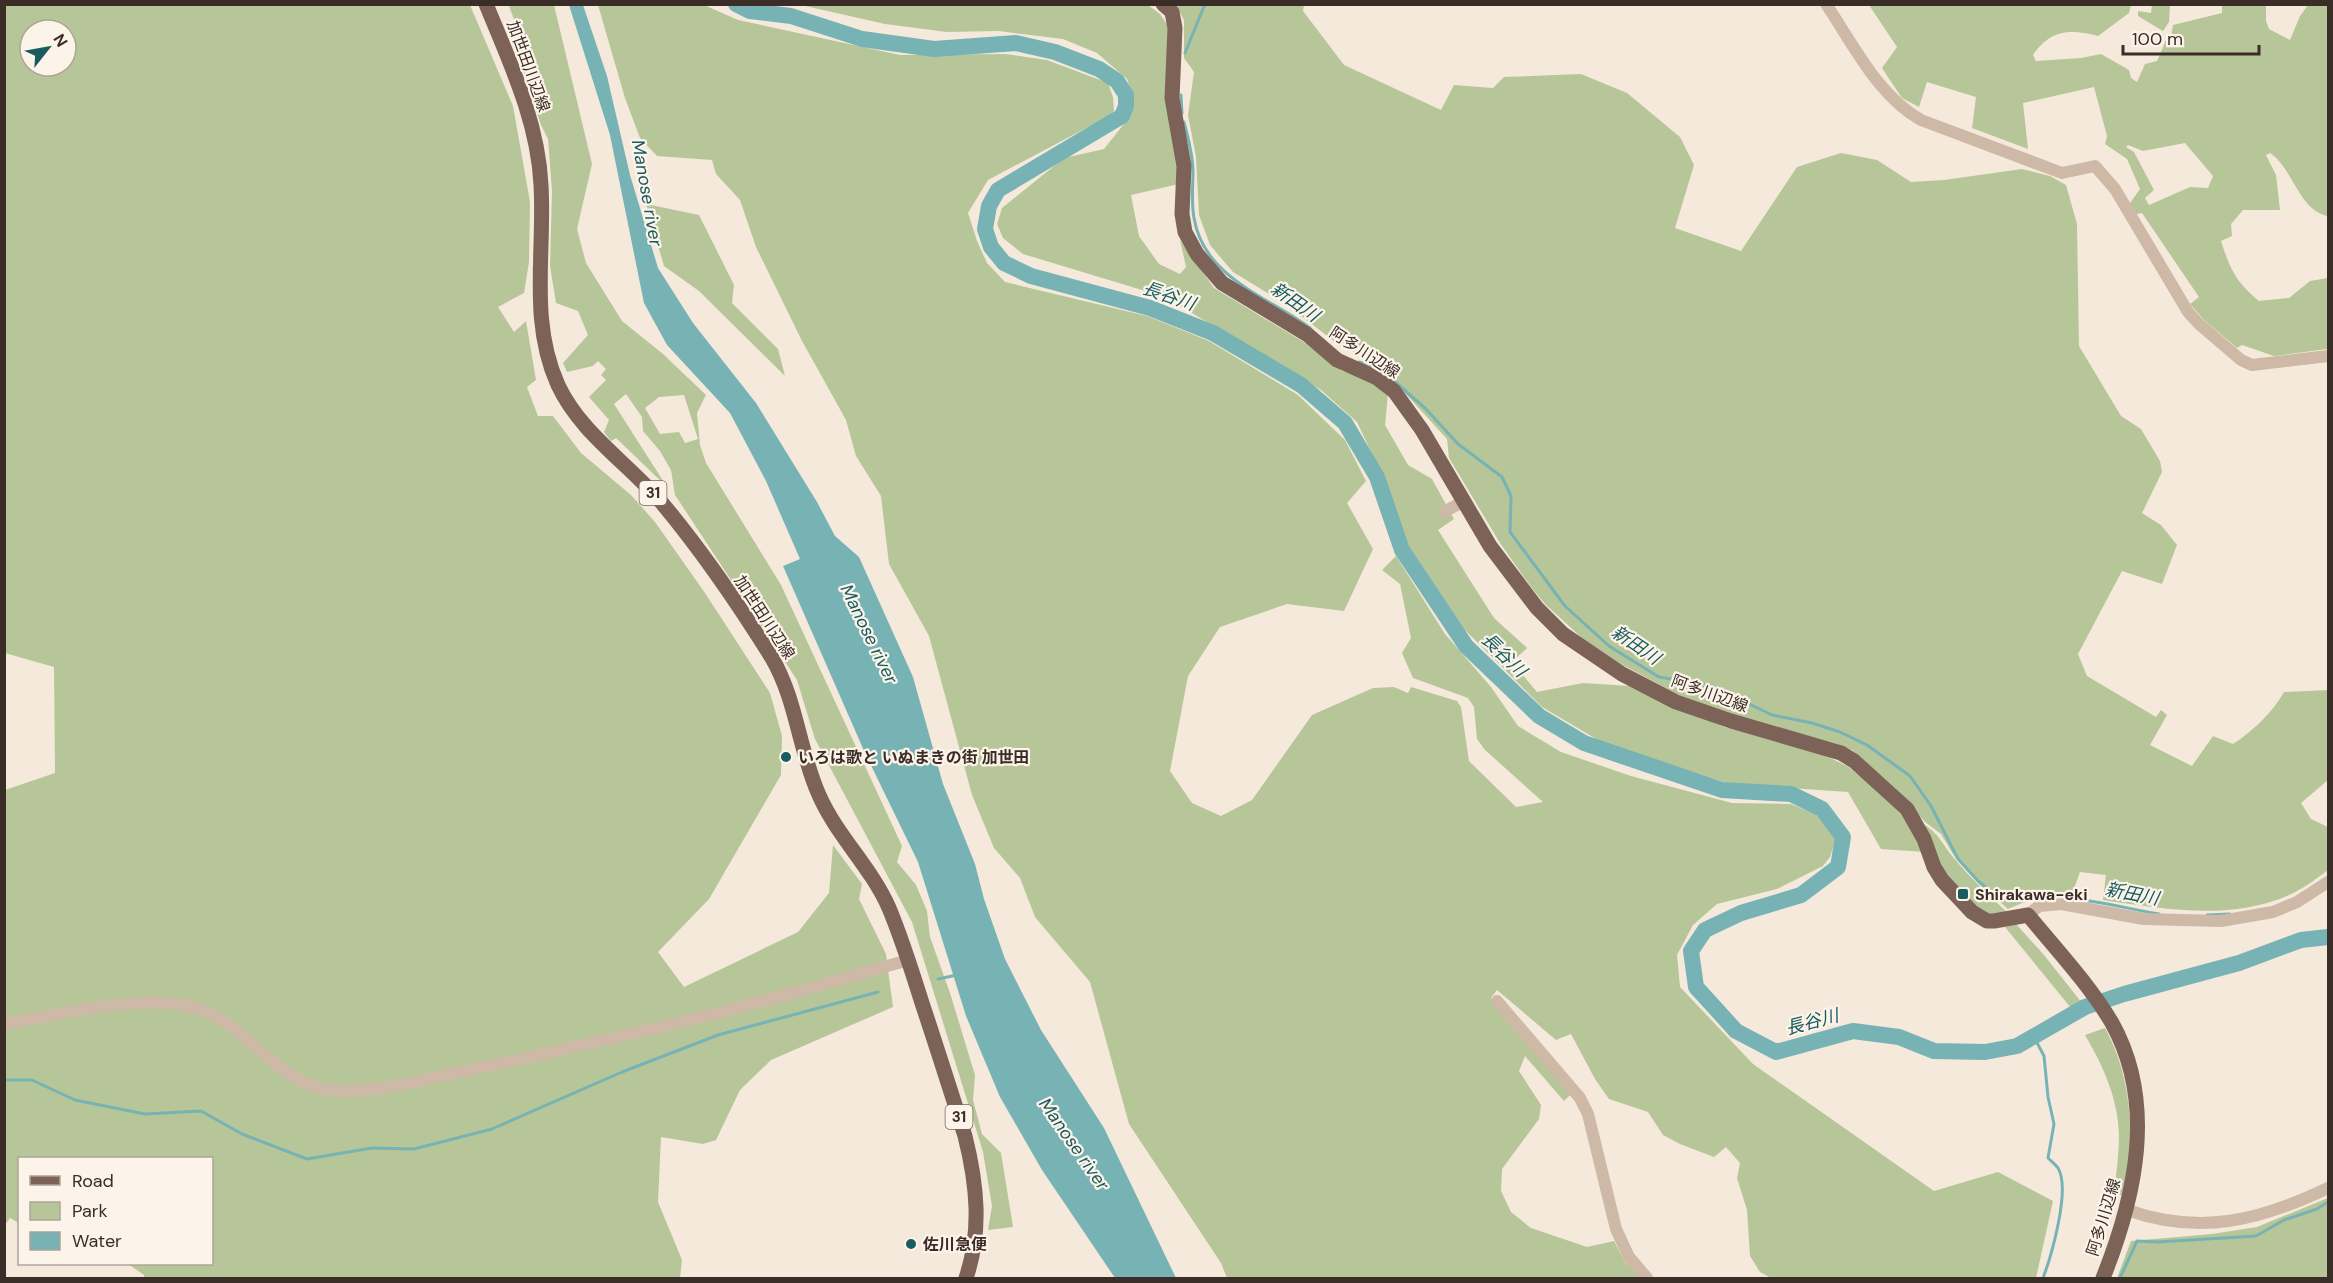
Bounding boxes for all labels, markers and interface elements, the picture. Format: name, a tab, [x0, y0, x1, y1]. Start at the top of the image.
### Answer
street label: 加世田川辺線	[502, 17, 555, 115]
north arrow	[18, 18, 78, 78]
scale bar	[2123, 18, 2260, 56]
text: 100 m	[2132, 27, 2183, 51]
text: N	[48, 30, 72, 51]
water label: Manose river	[626, 138, 668, 249]
water label: 長谷川	[1140, 276, 1200, 317]
water label: 新田川	[1266, 277, 1326, 328]
street label: 阿多川辺線	[1325, 322, 1404, 383]
road number: 31	[640, 481, 666, 505]
street label: 加世田川辺線	[730, 571, 800, 663]
water label: Manose river	[835, 580, 904, 689]
water label: 新田川	[1607, 620, 1667, 671]
water label: 長谷川	[1476, 628, 1533, 684]
street label: 阿多川辺線	[1669, 670, 1751, 717]
place label: いろは歌と いぬまきの街 加世田	[798, 747, 1030, 768]
marker: いろは歌と いぬまきの街 加世田	[779, 750, 793, 764]
water label: 新田川	[2103, 877, 2163, 911]
place label: Shirakawa-eki	[1975, 884, 2088, 905]
marker: Shirakawa-eki	[1956, 887, 1970, 901]
water label: 長谷川	[1783, 1003, 1843, 1041]
water label: Manose river	[1033, 1093, 1115, 1196]
road number: 31	[946, 1105, 972, 1129]
legend	[18, 1157, 213, 1265]
text: Road	[72, 1169, 114, 1193]
street label: 阿多川辺線	[2082, 1176, 2125, 1258]
text: Park	[72, 1199, 108, 1223]
text: Water	[72, 1229, 122, 1253]
place label: 佐川急便	[922, 1234, 987, 1255]
marker: 佐川急便	[904, 1237, 918, 1251]

